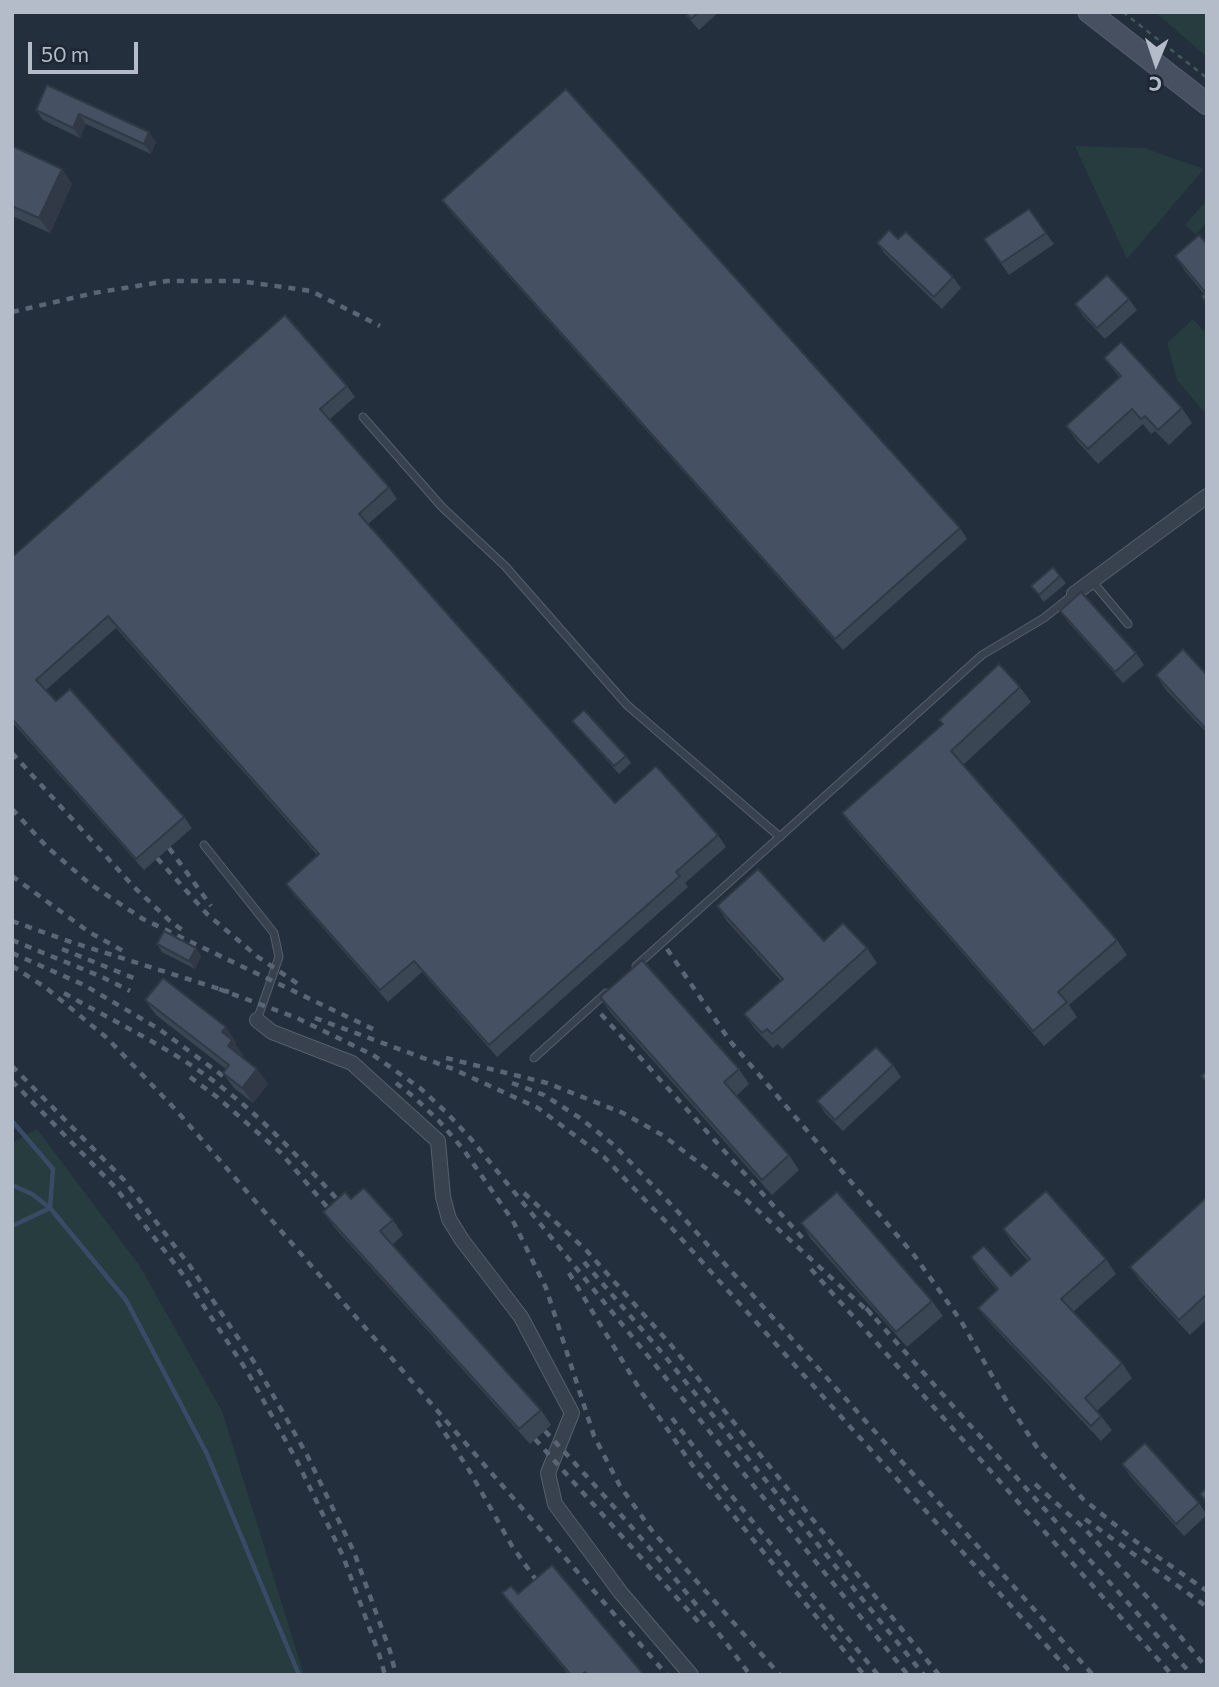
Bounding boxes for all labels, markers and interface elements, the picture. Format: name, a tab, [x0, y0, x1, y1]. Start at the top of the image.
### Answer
scale bar	[32, 28, 142, 72]
north arrow	[1121, 28, 1191, 98]
text: 50 m	[41, 41, 89, 66]
text: С	[1148, 73, 1162, 96]

